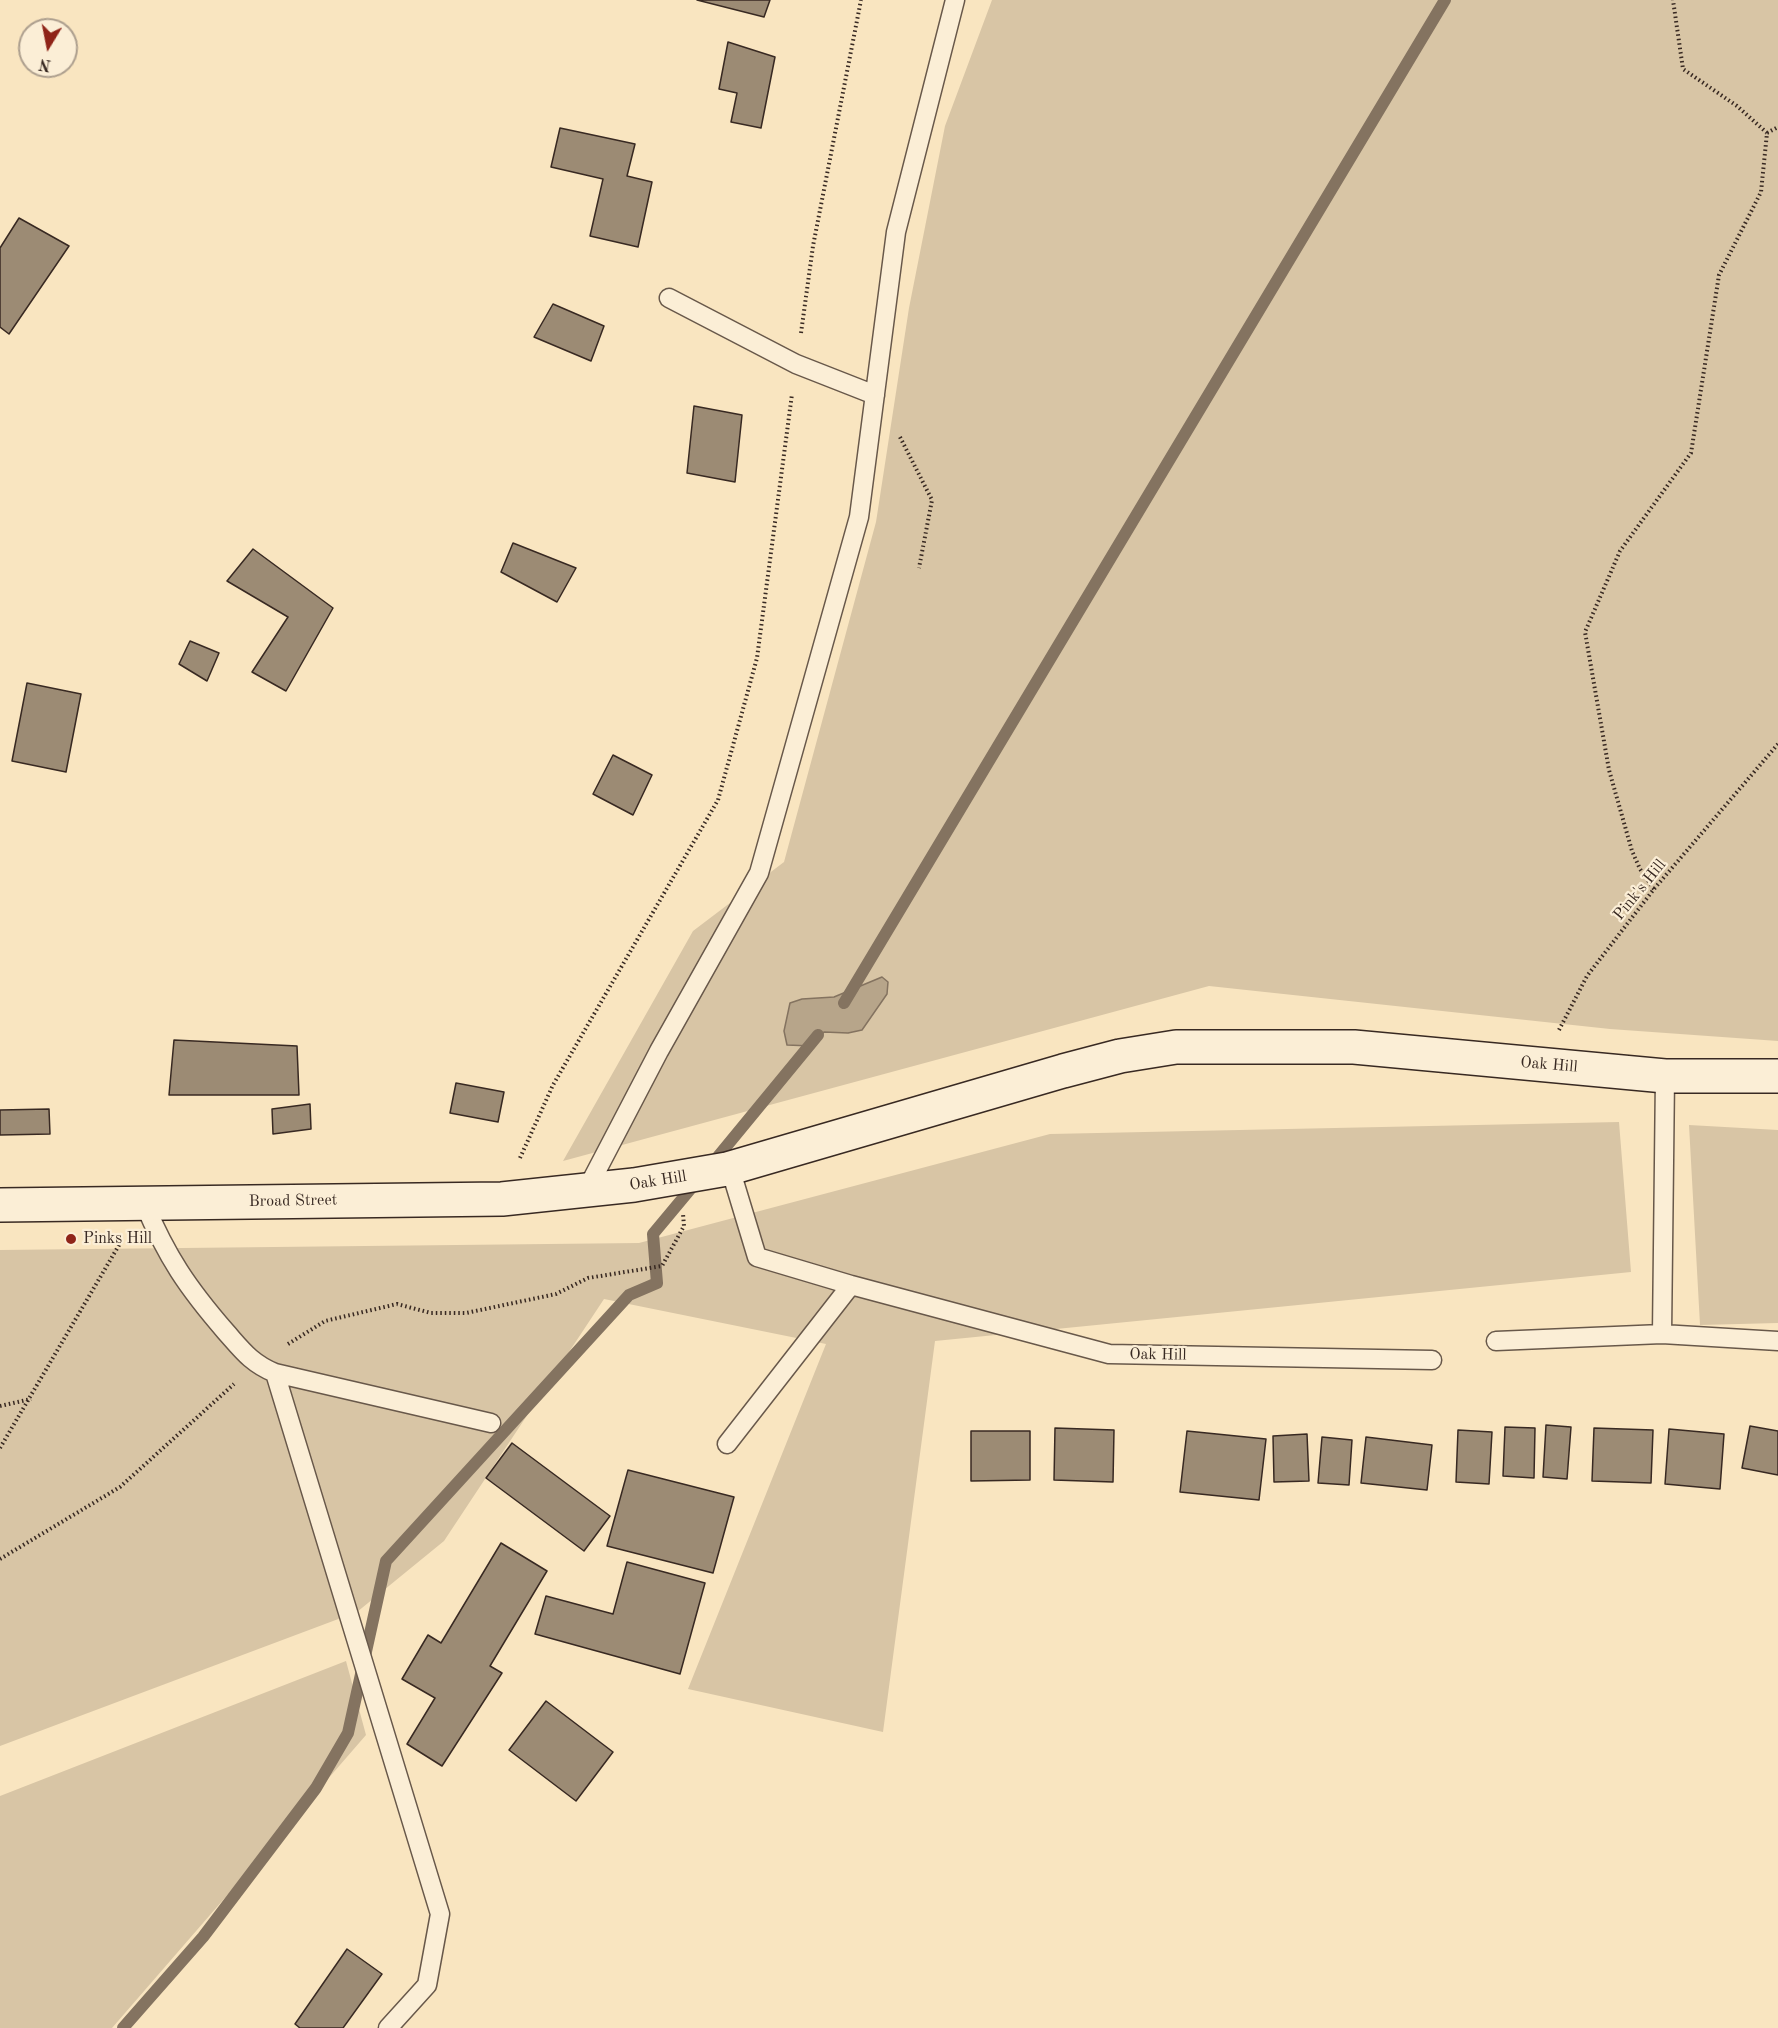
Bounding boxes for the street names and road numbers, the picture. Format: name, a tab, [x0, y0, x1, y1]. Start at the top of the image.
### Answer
street label: Pink's Hill	[1610, 856, 1670, 924]
street label: Oak Hill	[1520, 1053, 1578, 1077]
street label: Oak Hill	[628, 1167, 688, 1195]
street label: Broad Street	[249, 1191, 337, 1211]
street label: Oak Hill	[1129, 1345, 1187, 1365]

